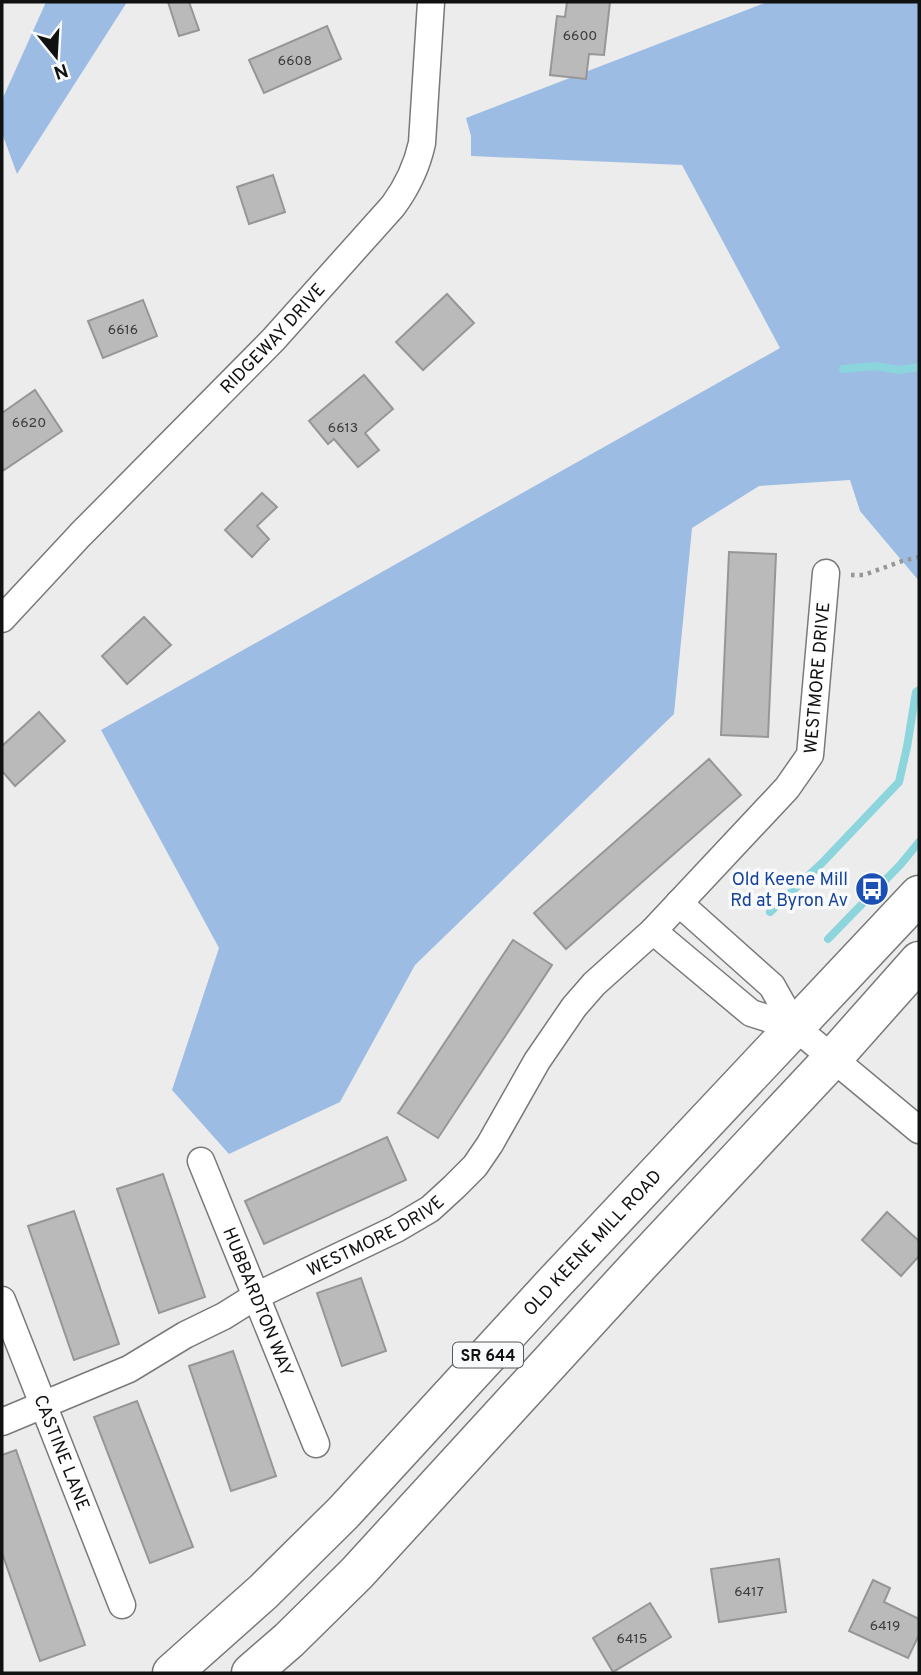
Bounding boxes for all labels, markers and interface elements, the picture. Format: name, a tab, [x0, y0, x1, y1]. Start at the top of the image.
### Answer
north arrow	[21, 21, 91, 91]
house number: 6600	[563, 28, 597, 45]
house number: 6608	[278, 53, 312, 70]
text: N	[50, 57, 71, 84]
street label: RIDGEWAY DRIVE	[216, 279, 331, 400]
house number: 6616	[108, 322, 138, 339]
house number: 6620	[12, 415, 46, 432]
house number: 6613	[328, 420, 358, 437]
street label: WESTMORE DRIVE	[800, 601, 836, 755]
place label: Old Keene Mill Rd at Byron Av	[730, 869, 848, 913]
bus stop icon: Old Keene Mill Rd at Byron Av	[853, 870, 891, 908]
street label: OLD KEENE MILL ROAD	[519, 1166, 668, 1322]
street label: WESTMORE DRIVE	[304, 1191, 450, 1283]
street label: HUBBARDTON WAY	[216, 1224, 297, 1380]
road number: SR 644	[453, 1343, 523, 1368]
street label: CASTINE LANE	[28, 1392, 94, 1514]
house number: 6417	[734, 1584, 764, 1601]
house number: 6419	[870, 1618, 900, 1635]
house number: 6415	[617, 1631, 647, 1648]

